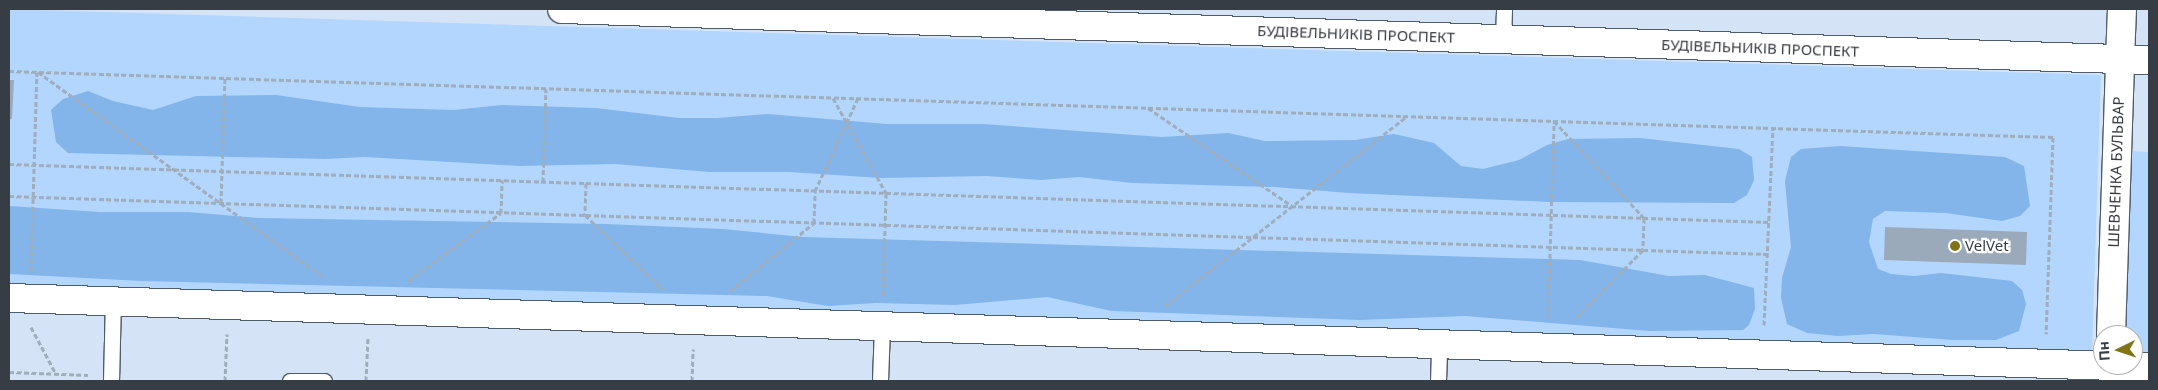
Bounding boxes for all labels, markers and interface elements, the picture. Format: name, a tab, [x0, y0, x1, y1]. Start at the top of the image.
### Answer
street label: БУДІВЕЛЬНИКІВ ПРОСПЕКТ	[1257, 22, 1455, 46]
street label: БУДІВЕЛЬНИКІВ ПРОСПЕКТ	[1661, 36, 1859, 60]
street label: ШЕВЧЕНКА БУЛЬВАР	[2104, 96, 2128, 248]
place label: VelVet	[1965, 237, 2009, 255]
marker: VelVet	[1949, 240, 1961, 252]
north arrow	[2093, 325, 2143, 375]
text: Пн	[2093, 340, 2114, 362]

